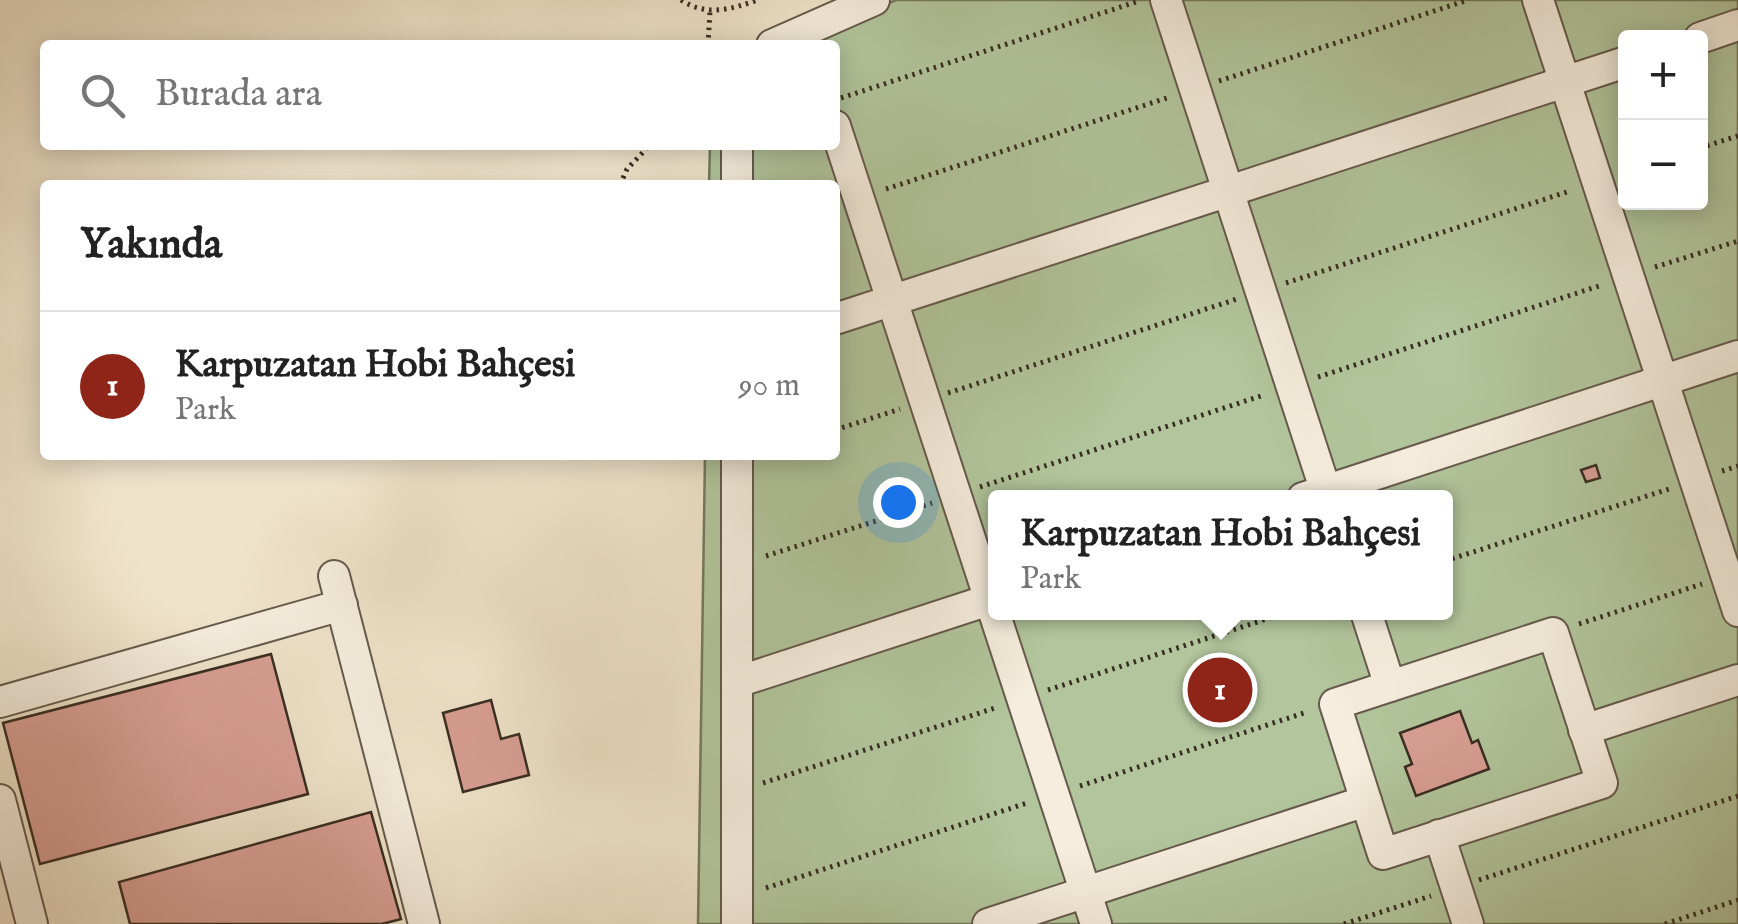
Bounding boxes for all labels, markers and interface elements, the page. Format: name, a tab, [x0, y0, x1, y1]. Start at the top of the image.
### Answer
map controls	[1618, 30, 1708, 210]
button: +	[1618, 30, 1708, 120]
search box	[40, 40, 840, 150]
icon: search	[75, 68, 130, 123]
text: Burada ara	[155, 71, 322, 119]
button: −	[1618, 120, 1708, 210]
text: Yakında	[80, 219, 222, 272]
text: Karpuzatan Hobi Bahçesi	[175, 342, 575, 390]
text: 1	[107, 366, 118, 407]
text: 90 m	[739, 366, 800, 407]
text: Park	[175, 390, 236, 431]
your location	[873, 477, 924, 528]
popup	[988, 490, 1453, 620]
text: Karpuzatan Hobi Bahçesi	[1020, 511, 1421, 559]
text: Park	[1020, 559, 1081, 600]
pin: 1	[1188, 652, 1252, 728]

